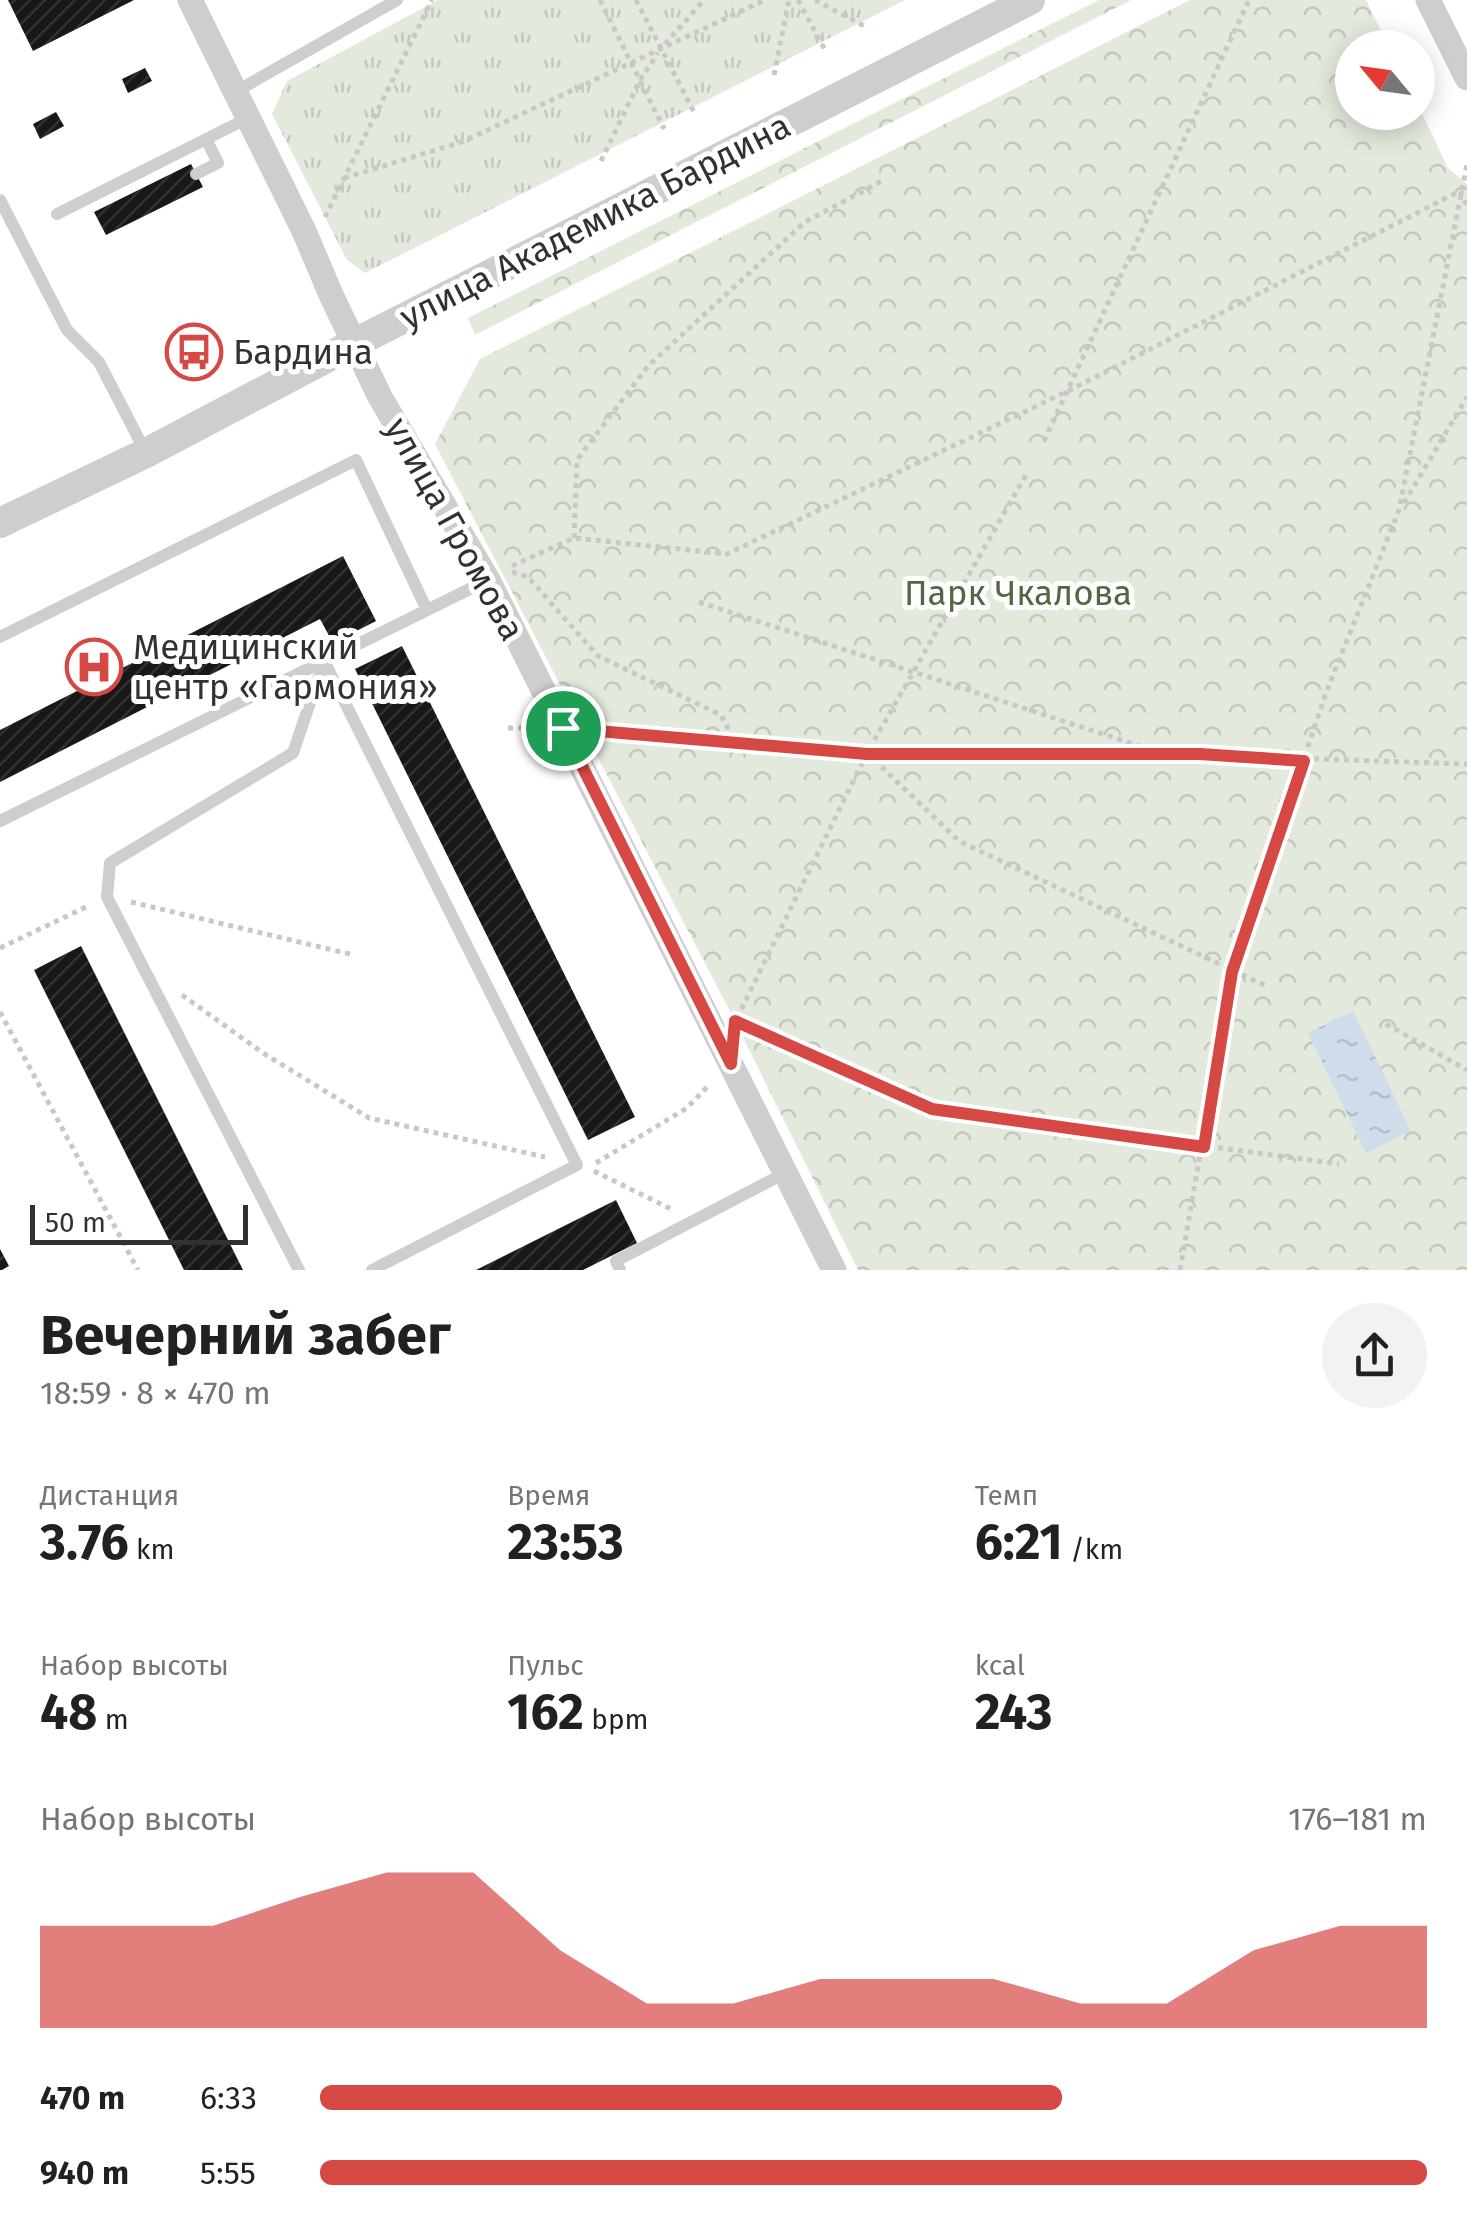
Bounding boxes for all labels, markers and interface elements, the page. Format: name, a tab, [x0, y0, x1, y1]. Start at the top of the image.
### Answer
north arrow	[1335, 30, 1435, 130]
map controls	[1335, 30, 1435, 130]
street label: улица Академика Бардина	[393, 104, 797, 338]
bus stop icon: Бардина	[164, 322, 224, 382]
place label: Бардина	[233, 331, 373, 373]
street label: улица Громова	[376, 410, 534, 648]
park label: Парк Чкалова	[904, 572, 1132, 614]
place label: Медицинский центр «Гармония»	[133, 626, 438, 708]
hospital icon: Медицинский центр «Гармония»	[64, 637, 124, 697]
pin	[521, 686, 606, 771]
icon: arrive	[536, 701, 591, 756]
scale bar	[30, 1200, 248, 1244]
text: 50 m	[45, 1206, 106, 1239]
text: Вечерний забег	[40, 1303, 451, 1369]
button: share	[1322, 1303, 1427, 1408]
text: 18:59 · 8 × 470 m	[40, 1374, 271, 1412]
text: Дистанция	[40, 1479, 179, 1512]
text: Время	[507, 1479, 590, 1512]
text: Темп	[975, 1479, 1038, 1512]
text: 3.76	[40, 1512, 129, 1572]
text: 23:53	[507, 1512, 624, 1572]
text: 6:21	[975, 1512, 1063, 1572]
text: km	[129, 1533, 174, 1566]
text: /km	[1063, 1533, 1123, 1566]
text: Набор высоты	[40, 1649, 229, 1682]
text: Пульс	[507, 1649, 584, 1682]
text: kcal	[975, 1649, 1025, 1682]
text: 48	[40, 1682, 97, 1742]
text: 162	[507, 1682, 584, 1742]
text: 243	[975, 1682, 1053, 1742]
text: m	[97, 1703, 129, 1736]
text: bpm	[584, 1703, 649, 1736]
text: Набор высоты	[40, 1800, 256, 1838]
text: 176–181 m	[1288, 1800, 1427, 1838]
text: 470 m	[40, 2079, 125, 2117]
text: 6:33	[200, 2079, 257, 2117]
text: 940 m	[40, 2154, 129, 2192]
text: 5:55	[200, 2154, 256, 2192]

